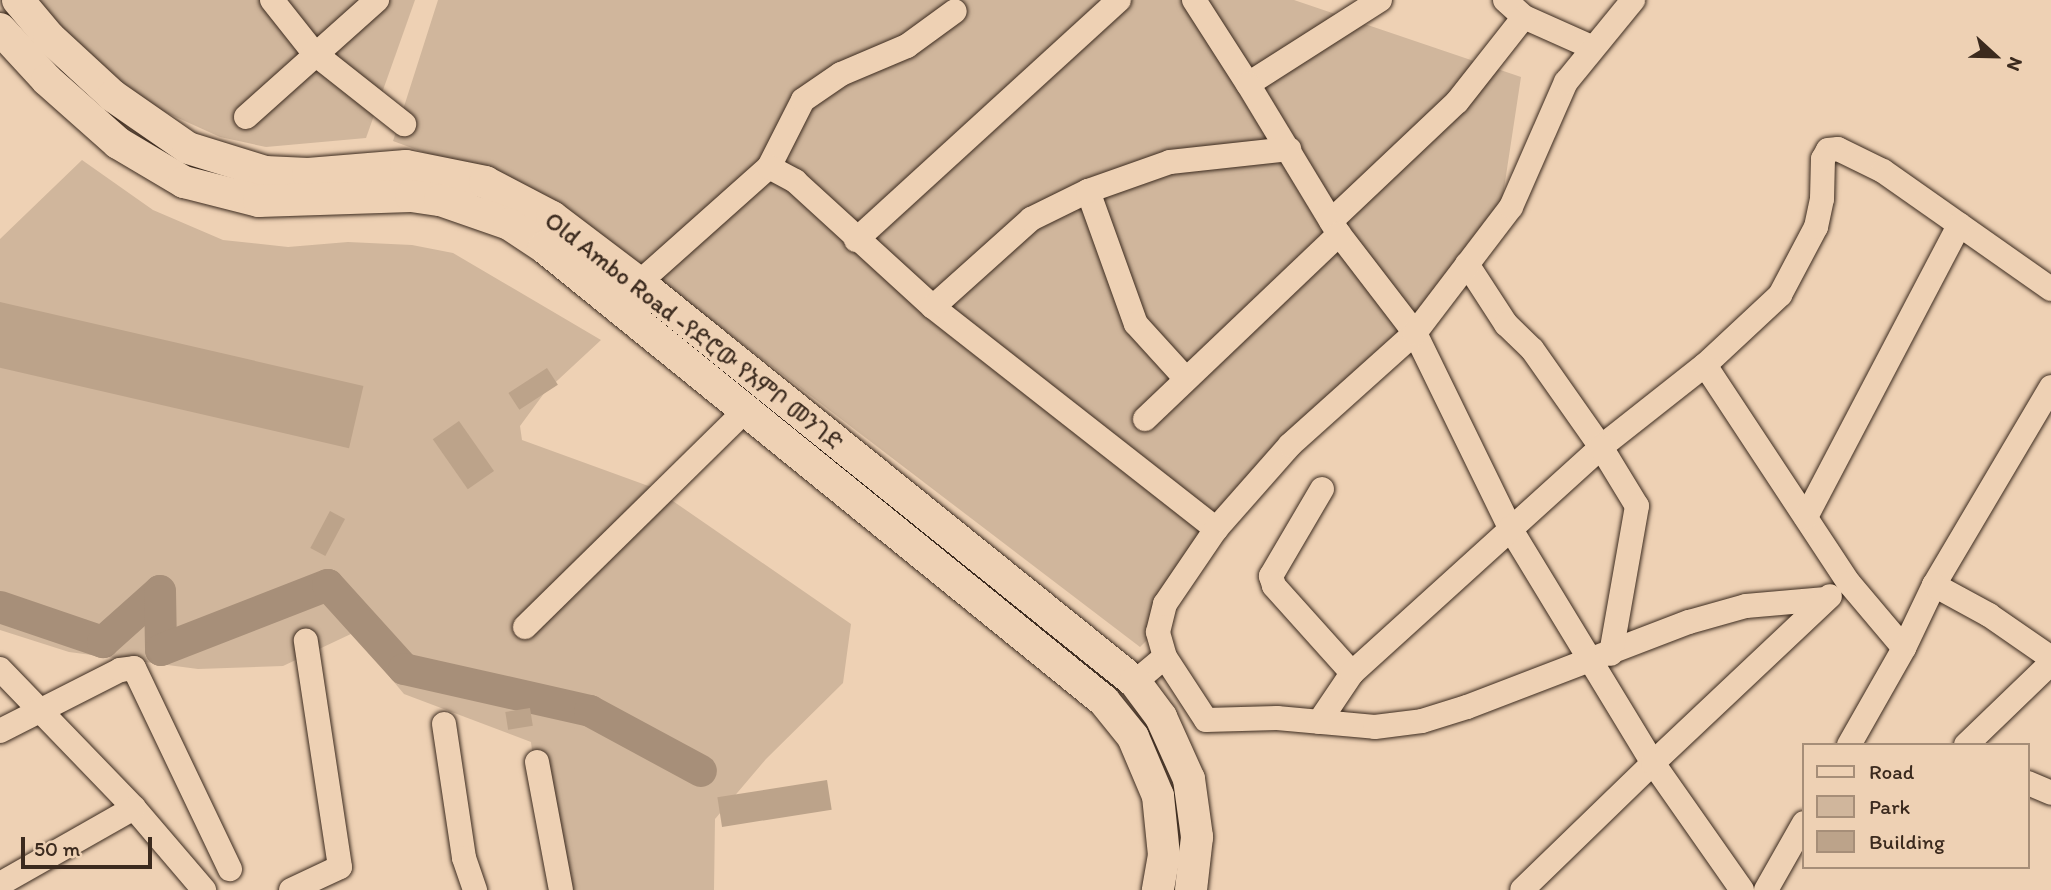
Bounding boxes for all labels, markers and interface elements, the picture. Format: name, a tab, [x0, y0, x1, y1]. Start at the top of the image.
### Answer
north arrow	[1960, 21, 2030, 91]
text: N	[2002, 54, 2028, 74]
street label: Old Ambo Road -የድሮው የአምቦ መንገድ	[539, 206, 849, 456]
legend	[1802, 743, 2030, 869]
text: Road	[1869, 759, 1914, 784]
text: Park	[1869, 794, 1910, 819]
scale bar	[24, 824, 156, 868]
text: Building	[1869, 829, 1945, 854]
text: 50 m	[34, 836, 80, 861]

